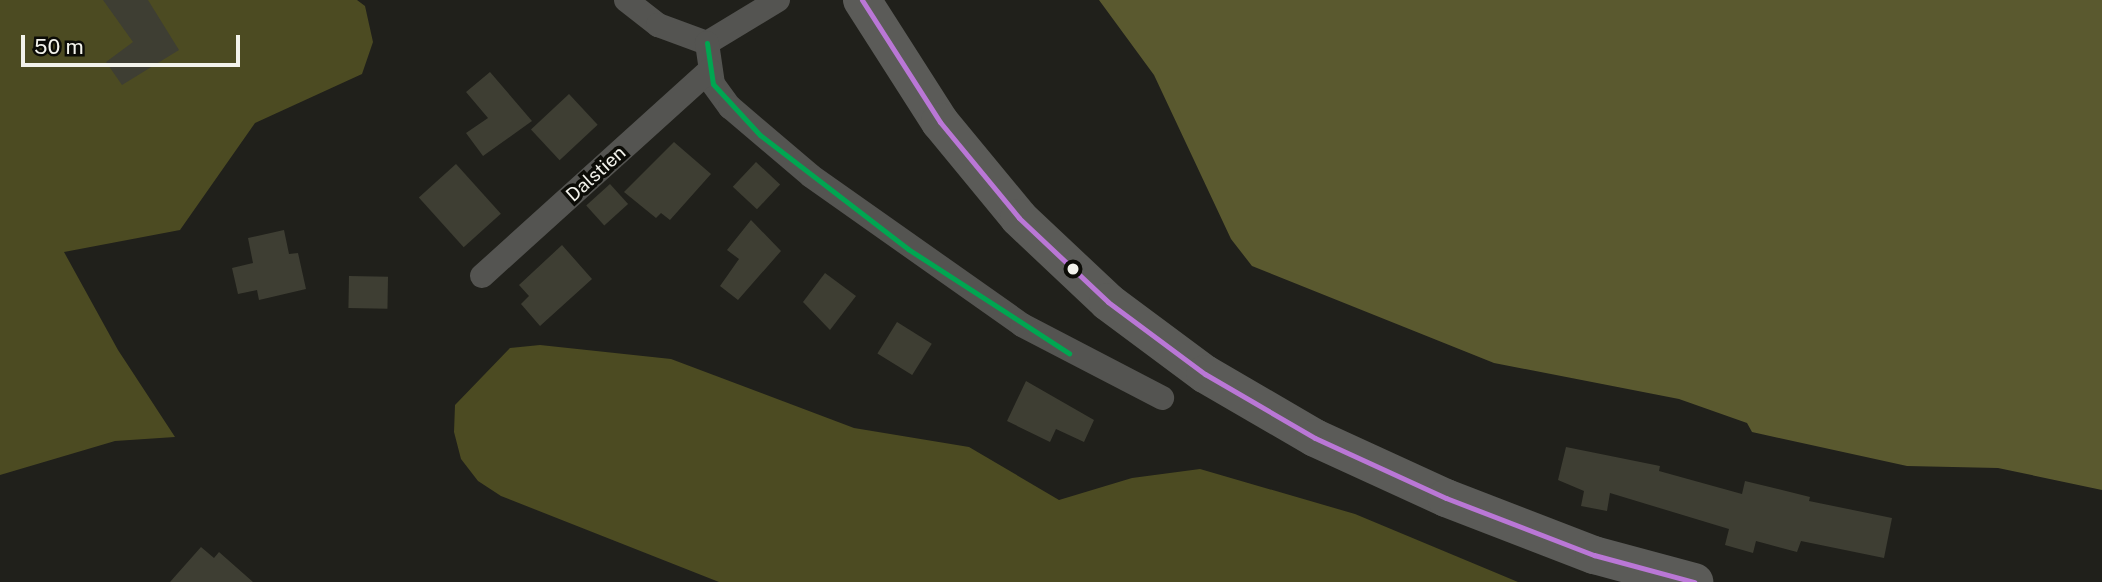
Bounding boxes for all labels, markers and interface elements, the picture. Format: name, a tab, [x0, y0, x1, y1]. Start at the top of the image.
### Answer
scale bar	[24, 21, 243, 65]
text: 50 m	[34, 34, 84, 59]
street label: Dalstien	[561, 141, 631, 207]
unlabelled marker	[1066, 262, 1080, 276]

